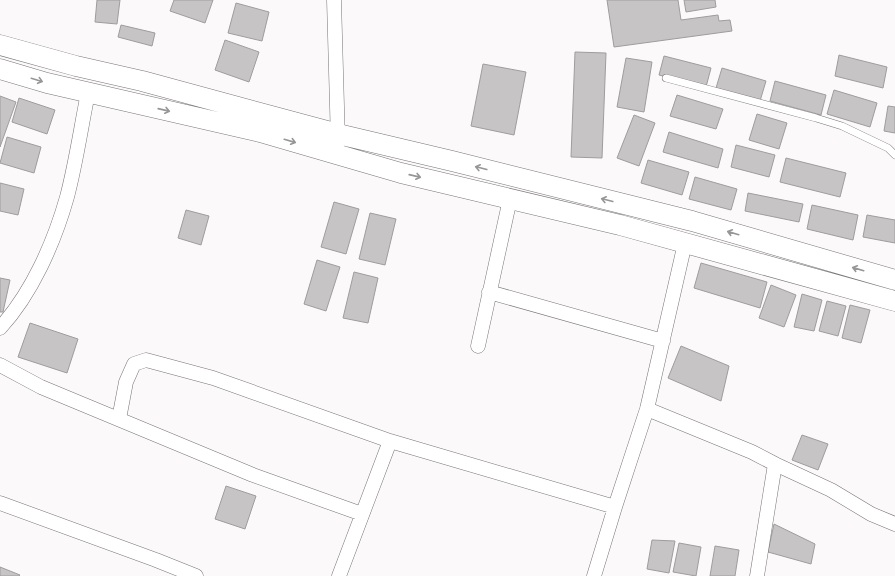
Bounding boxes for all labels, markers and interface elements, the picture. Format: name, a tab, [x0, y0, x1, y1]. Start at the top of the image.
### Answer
one-way arrow	[31, 77, 44, 84]
one-way arrow	[157, 107, 170, 115]
one-way arrow	[283, 138, 296, 145]
one-way arrow	[475, 164, 488, 171]
one-way arrow	[408, 173, 421, 181]
one-way arrow	[601, 196, 614, 203]
one-way arrow	[726, 229, 739, 236]
one-way arrow	[851, 265, 864, 272]

